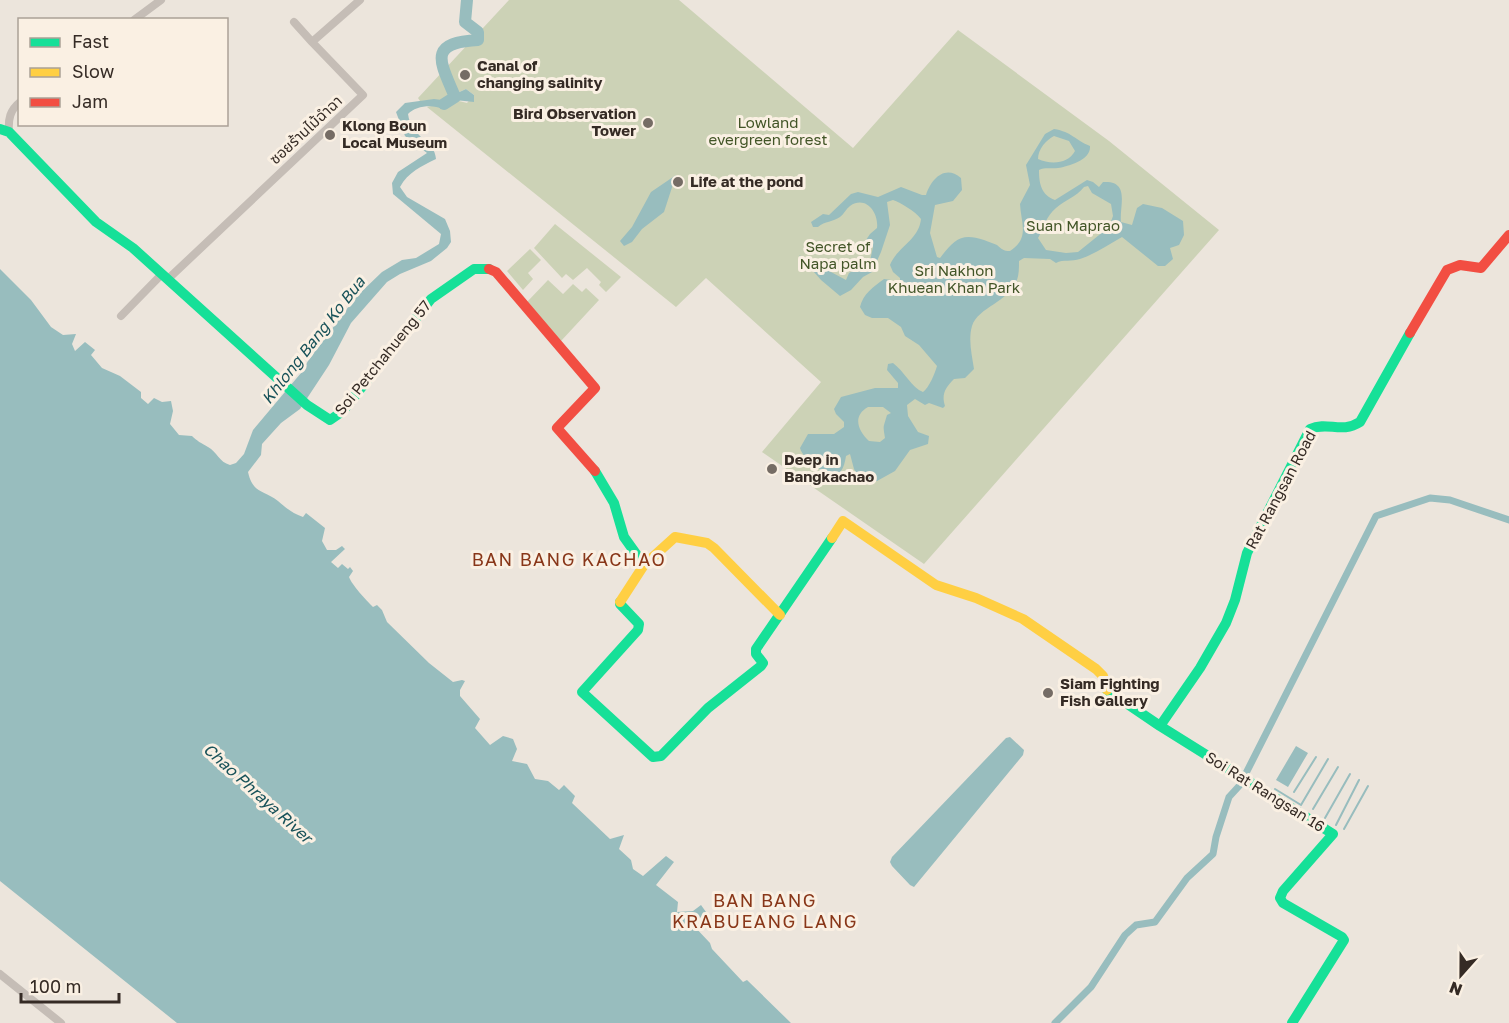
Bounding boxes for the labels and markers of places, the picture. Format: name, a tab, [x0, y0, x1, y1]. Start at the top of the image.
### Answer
place label: Canal of changing salinity	[477, 56, 602, 91]
marker: Canal of changing salinity	[458, 68, 472, 82]
place label: Bird Observation Tower	[513, 104, 636, 139]
place label: Klong Boun Local Museum	[342, 116, 447, 151]
marker: Bird Observation Tower	[641, 116, 655, 130]
marker: Klong Boun Local Museum	[323, 128, 337, 142]
place label: Life at the pond	[690, 172, 803, 190]
marker: Life at the pond	[671, 175, 685, 189]
place label: Deep in Bangkachao	[784, 450, 874, 485]
marker: Deep in Bangkachao	[765, 462, 779, 476]
place label: Siam Fighting Fish Gallery	[1060, 674, 1159, 709]
marker: Siam Fighting Fish Gallery	[1041, 686, 1055, 700]

